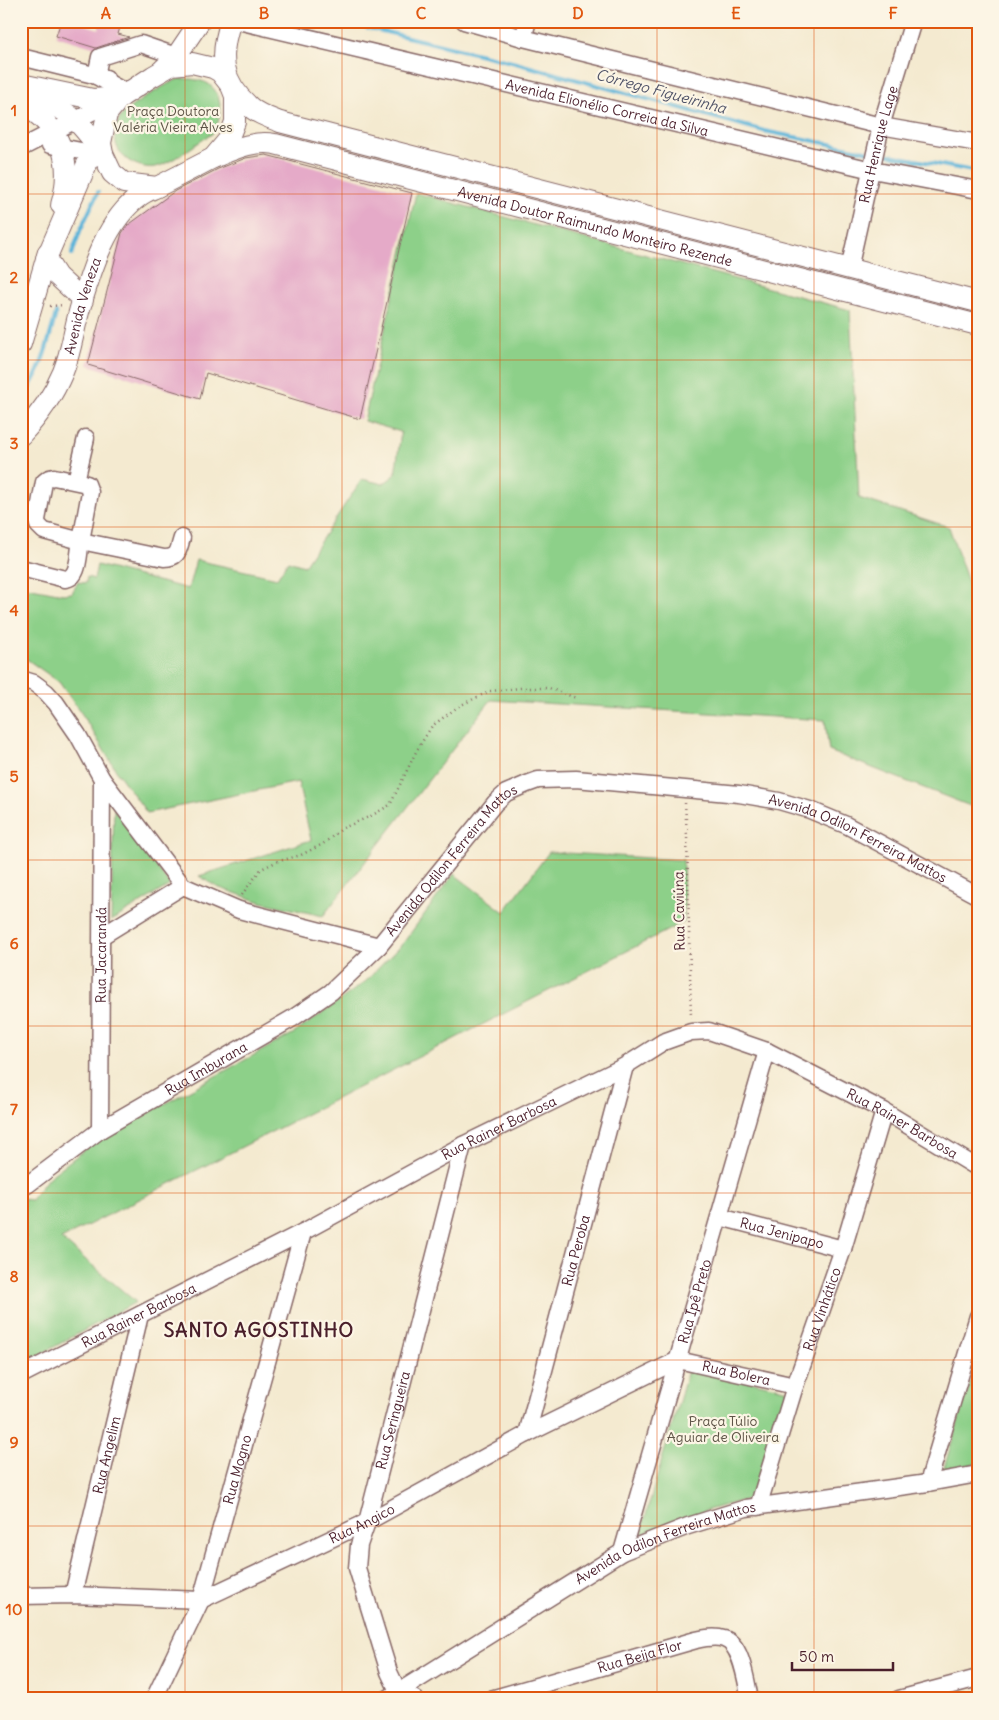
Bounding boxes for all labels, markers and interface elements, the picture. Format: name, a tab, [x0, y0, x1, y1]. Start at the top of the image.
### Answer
text: A	[101, 3, 111, 23]
text: B	[259, 3, 270, 23]
text: C	[416, 3, 427, 23]
text: D	[572, 3, 584, 23]
text: E	[731, 3, 741, 23]
text: F	[888, 3, 898, 23]
water label: Córrego Figueirinha	[594, 64, 730, 118]
street label: Avenida Elionélio Correia da Silva	[504, 75, 710, 140]
street label: Rua Henrique Lage	[855, 84, 902, 205]
text: 1	[11, 100, 17, 120]
park label: Praça Doutora Valéria Vieira Alves	[113, 102, 233, 136]
street label: Avenida Doutor Raimundo Monteiro Rezende	[456, 182, 734, 270]
street label: Avenida Veneza	[60, 255, 105, 356]
text: 2	[10, 267, 19, 287]
text: 3	[9, 433, 19, 453]
text: 4	[9, 600, 19, 620]
text: 5	[9, 766, 19, 786]
street label: Avenida Odilon Ferreira Mattos	[382, 780, 520, 940]
street label: Avenida Odilon Ferreira Mattos	[767, 790, 950, 887]
street label: Rua Caviúna	[669, 871, 689, 951]
street label: Rua Jacarandá	[92, 907, 110, 1003]
text: 6	[9, 933, 19, 953]
street label: Rua Imburana	[162, 1038, 250, 1099]
street label: Rua Rainer Barbosa	[843, 1084, 961, 1163]
street label: Rua Rainer Barbosa	[438, 1092, 559, 1164]
text: 7	[10, 1099, 18, 1119]
street label: Rua Peroba	[558, 1213, 594, 1288]
street label: Rua Jenipapo	[738, 1214, 826, 1253]
street label: Rua Ipê Preto	[674, 1257, 715, 1346]
street label: Rua Vinhático	[799, 1265, 845, 1353]
text: 8	[9, 1266, 19, 1286]
street label: Rua Rainer Barbosa	[79, 1279, 199, 1352]
district label: SANTO AGOSTINHO	[164, 1318, 354, 1342]
street label: Rua Bolera	[700, 1357, 772, 1389]
street label: Rua Seringueira	[372, 1369, 414, 1471]
park label: Praça Túlio Aguiar de Oliveira	[667, 1412, 779, 1446]
street label: Rua Angelim	[89, 1414, 124, 1496]
text: 9	[9, 1432, 19, 1452]
street label: Rua Mogno	[219, 1433, 255, 1506]
street label: Avenida Odilon Ferreira Mattos	[572, 1498, 757, 1588]
street label: Rua Angico	[326, 1500, 398, 1548]
text: 10	[6, 1599, 22, 1619]
street label: Rua Beija Flor	[596, 1635, 685, 1677]
scale bar	[792, 1640, 893, 1672]
text: 50 m	[799, 1647, 834, 1666]

